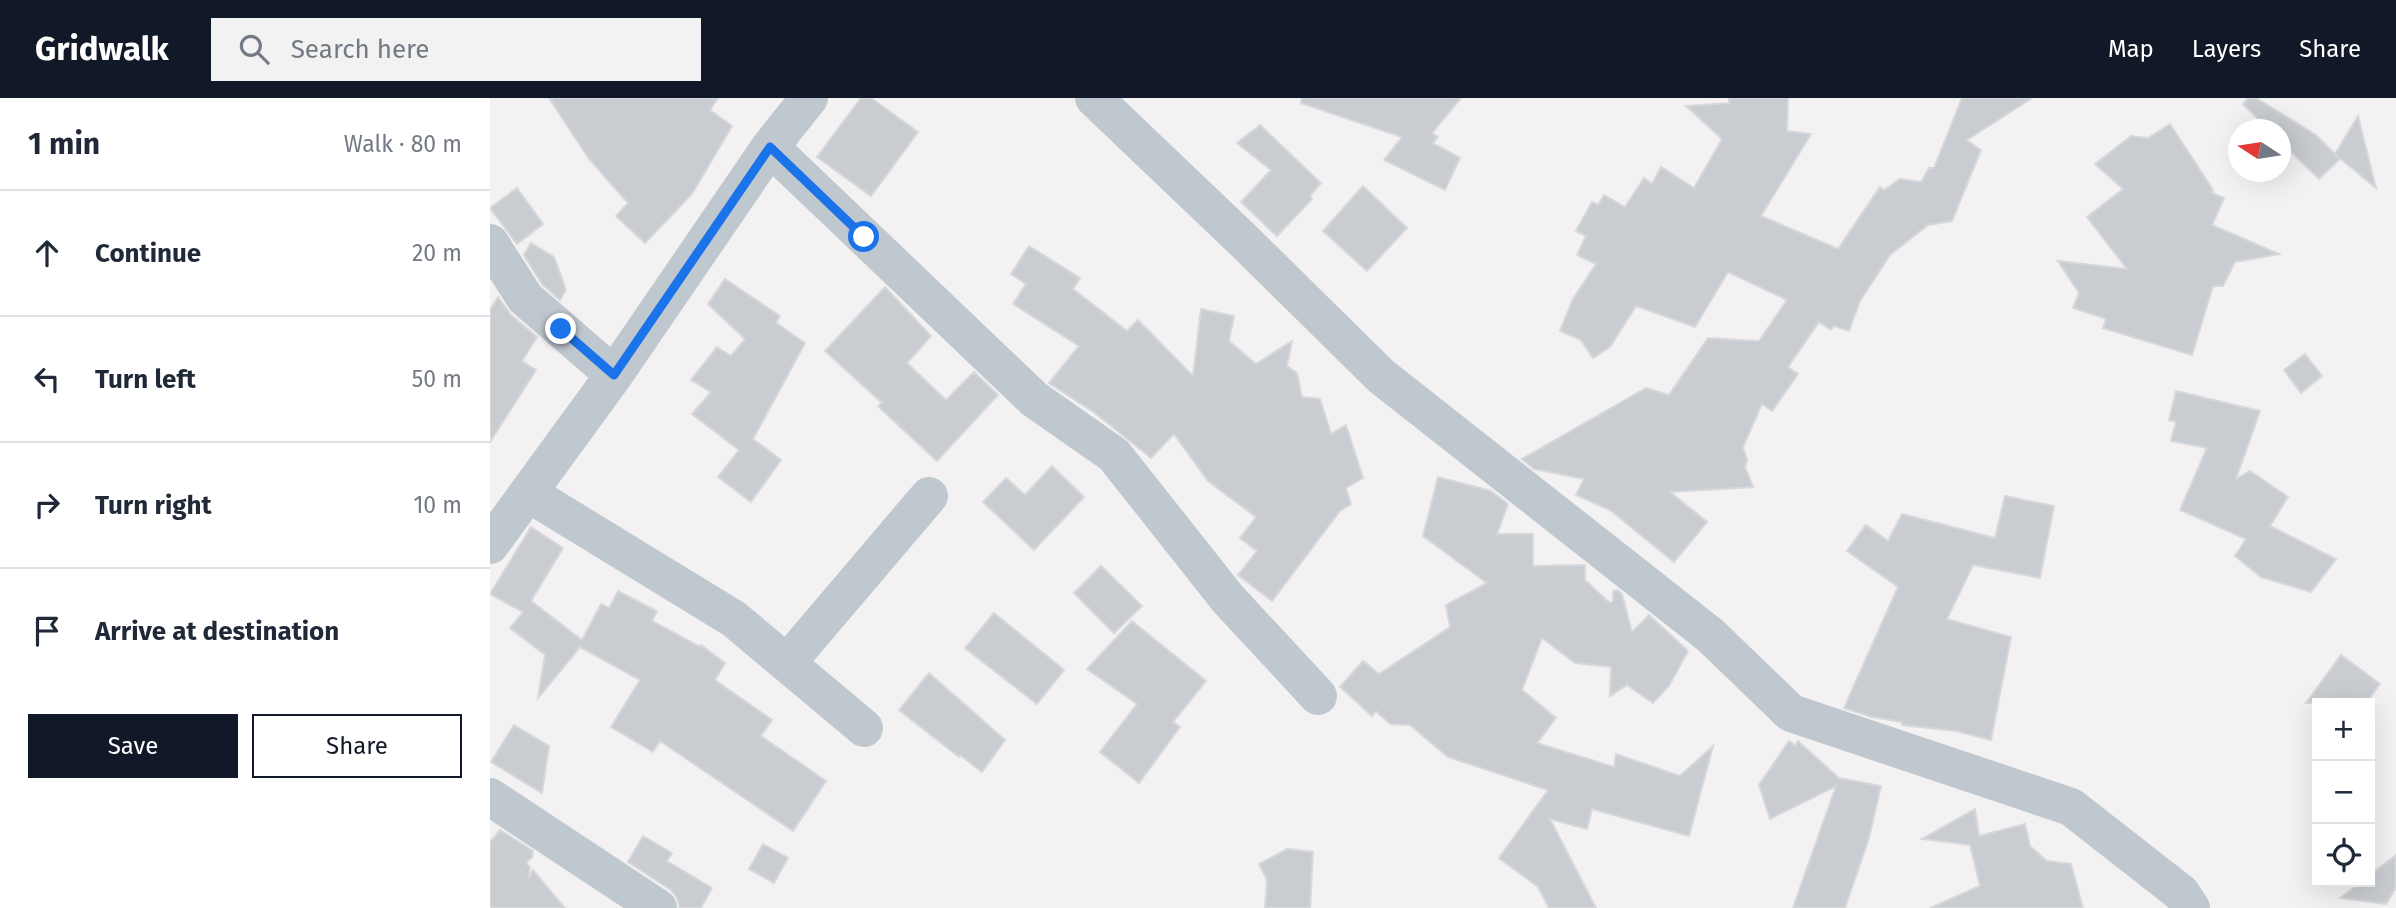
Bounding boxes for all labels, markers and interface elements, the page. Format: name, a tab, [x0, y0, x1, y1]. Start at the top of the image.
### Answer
search box	[211, 18, 701, 81]
text: Gridwalk	[35, 29, 169, 69]
icon: search	[235, 30, 273, 68]
text: Search here	[291, 34, 430, 65]
text: Map	[2108, 35, 2154, 63]
text: Layers	[2192, 35, 2261, 63]
text: Share	[2299, 35, 2361, 63]
north arrow	[2228, 119, 2291, 182]
text: 1 min	[28, 126, 100, 162]
text: Walk · 80 m	[344, 130, 462, 158]
route start	[848, 221, 879, 252]
icon: ahead	[28, 234, 66, 272]
text: Continue	[95, 238, 201, 269]
text: 20 m	[412, 239, 462, 267]
route end	[545, 313, 576, 344]
icon: left	[28, 360, 66, 398]
text: Turn left	[95, 364, 196, 395]
text: 50 m	[412, 365, 462, 393]
icon: right	[28, 486, 66, 524]
text: Turn right	[95, 490, 212, 521]
text: 10 m	[413, 491, 462, 519]
icon: arrive	[28, 612, 66, 650]
text: Arrive at destination	[95, 616, 339, 647]
map controls	[2312, 698, 2375, 887]
button: +	[2312, 698, 2375, 761]
button: Save	[28, 714, 238, 778]
button: Share	[252, 714, 462, 778]
button: −	[2312, 761, 2375, 824]
button: locate	[2312, 824, 2375, 887]

